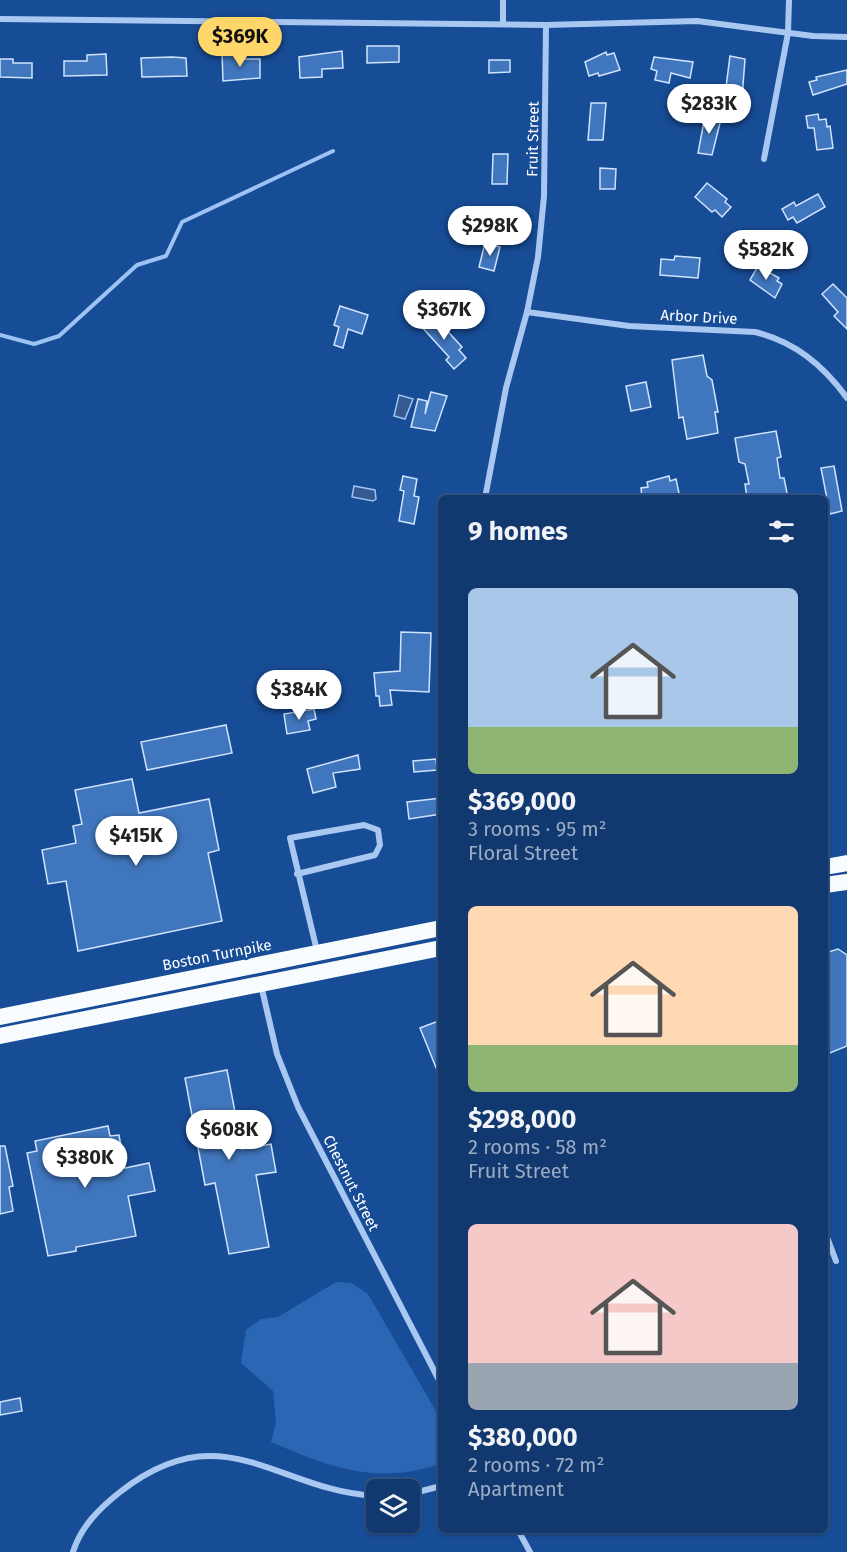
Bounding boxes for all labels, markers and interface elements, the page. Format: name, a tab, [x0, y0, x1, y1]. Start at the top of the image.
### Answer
pin: $369K	[198, 17, 282, 68]
text: $369K	[212, 24, 268, 48]
pin: $283K	[667, 84, 751, 135]
text: $283K	[681, 91, 737, 115]
street label: Fruit Street	[523, 100, 543, 177]
pin: $298K	[448, 206, 532, 257]
text: $298K	[462, 213, 518, 237]
pin: $582K	[724, 230, 808, 281]
text: $582K	[738, 237, 794, 261]
pin: $367K	[402, 290, 486, 341]
text: $367K	[417, 297, 471, 321]
street label: Arbor Drive	[660, 306, 738, 328]
icon: filters	[765, 515, 798, 548]
text: 9 homes	[468, 516, 568, 547]
icon: home	[579, 627, 687, 735]
pin: $384K	[257, 670, 341, 721]
text: $384K	[271, 677, 327, 701]
text: $369,000	[468, 786, 576, 817]
pin: $415K	[94, 816, 178, 867]
text: 3 rooms · 95 m²	[468, 817, 607, 841]
text: $415K	[109, 823, 163, 847]
text: Floral Street	[468, 841, 578, 865]
street label: Boston Turnpike	[161, 936, 273, 974]
icon: home	[579, 945, 687, 1053]
text: $298,000	[468, 1104, 576, 1135]
pin: $608K	[187, 1110, 271, 1161]
text: $608K	[200, 1117, 258, 1141]
street label: Chestnut Street	[319, 1132, 383, 1234]
text: 2 rooms · 58 m²	[468, 1135, 607, 1159]
pin: $380K	[43, 1138, 127, 1189]
text: $380K	[56, 1145, 114, 1169]
text: Fruit Street	[468, 1159, 569, 1183]
icon: home	[579, 1263, 687, 1371]
text: $380,000	[468, 1422, 578, 1453]
text: 2 rooms · 72 m²	[468, 1453, 604, 1477]
text: Apartment	[468, 1477, 564, 1501]
map controls	[366, 1479, 420, 1533]
button: layers	[366, 1479, 420, 1533]

